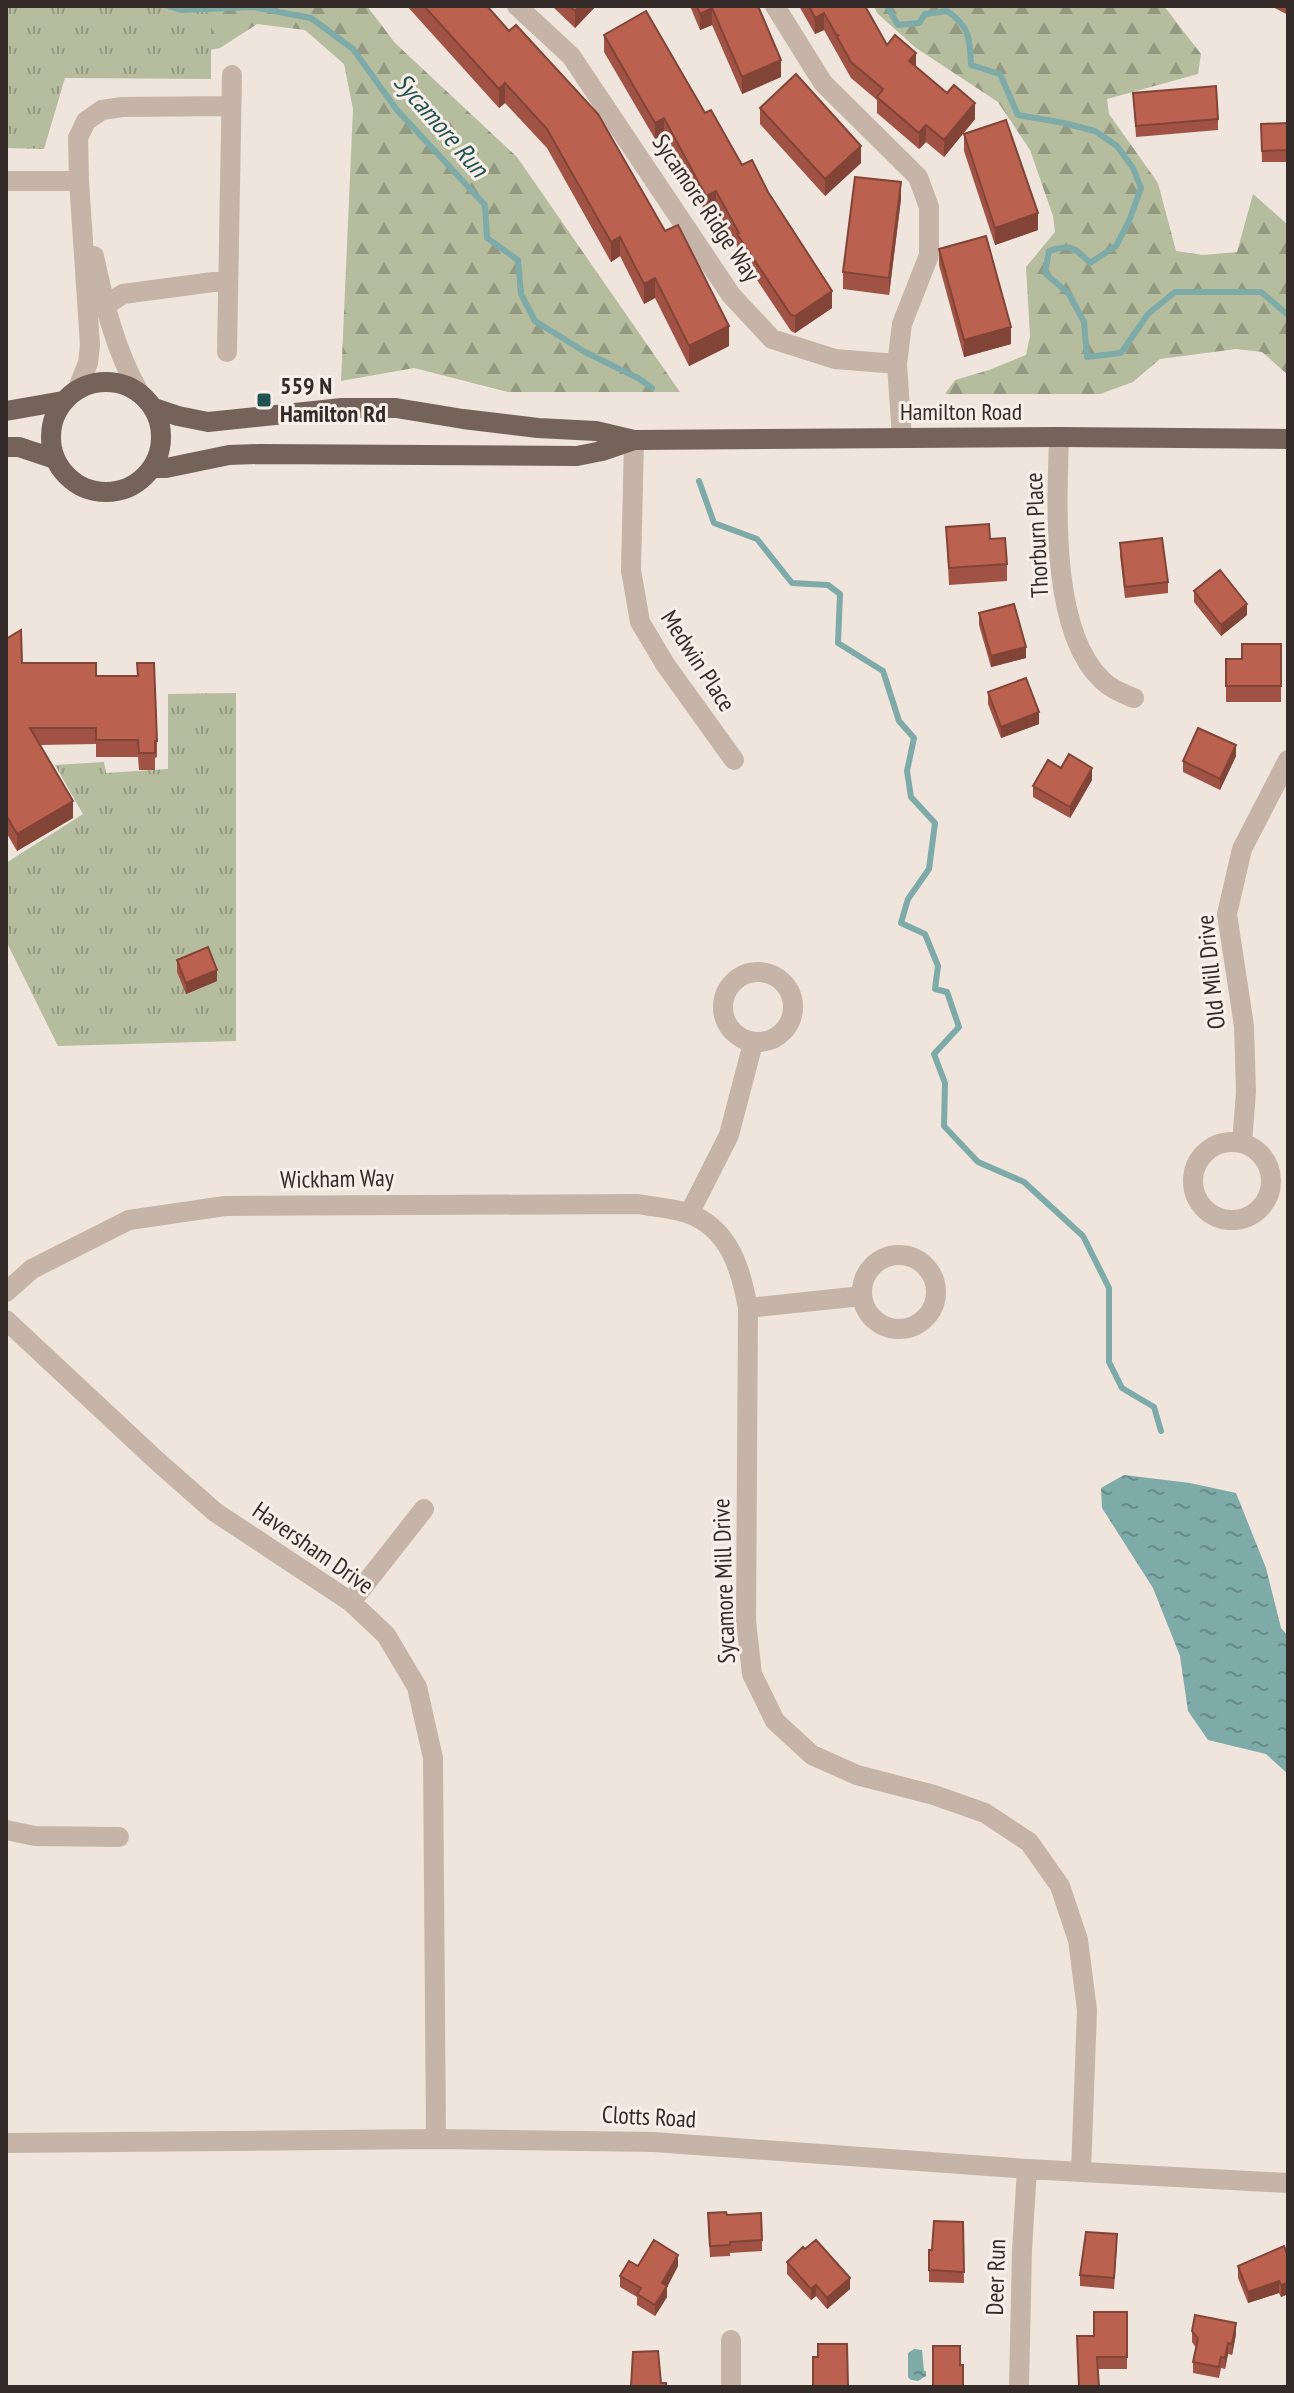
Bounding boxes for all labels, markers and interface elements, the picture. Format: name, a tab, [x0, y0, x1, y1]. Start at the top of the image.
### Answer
water label: Sycamore Run	[387, 66, 497, 185]
street label: Sycamore Ridge Way	[646, 128, 767, 287]
place label: 559 N Hamilton Rd	[280, 370, 386, 429]
marker: 559 N Hamilton Rd	[255, 391, 273, 409]
street label: Hamilton Road	[900, 396, 1022, 427]
street label: Thorburn Place	[1018, 472, 1055, 598]
street label: Medwin Place	[654, 604, 743, 717]
street label: Old Mill Drive	[1189, 913, 1232, 1031]
street label: Wickham Way	[280, 1162, 394, 1195]
street label: Haversham Drive	[247, 1494, 380, 1601]
street label: Sycamore Mill Drive	[705, 1498, 742, 1664]
street label: Clotts Road	[601, 2099, 697, 2134]
street label: Deer Run	[979, 2238, 1012, 2316]

